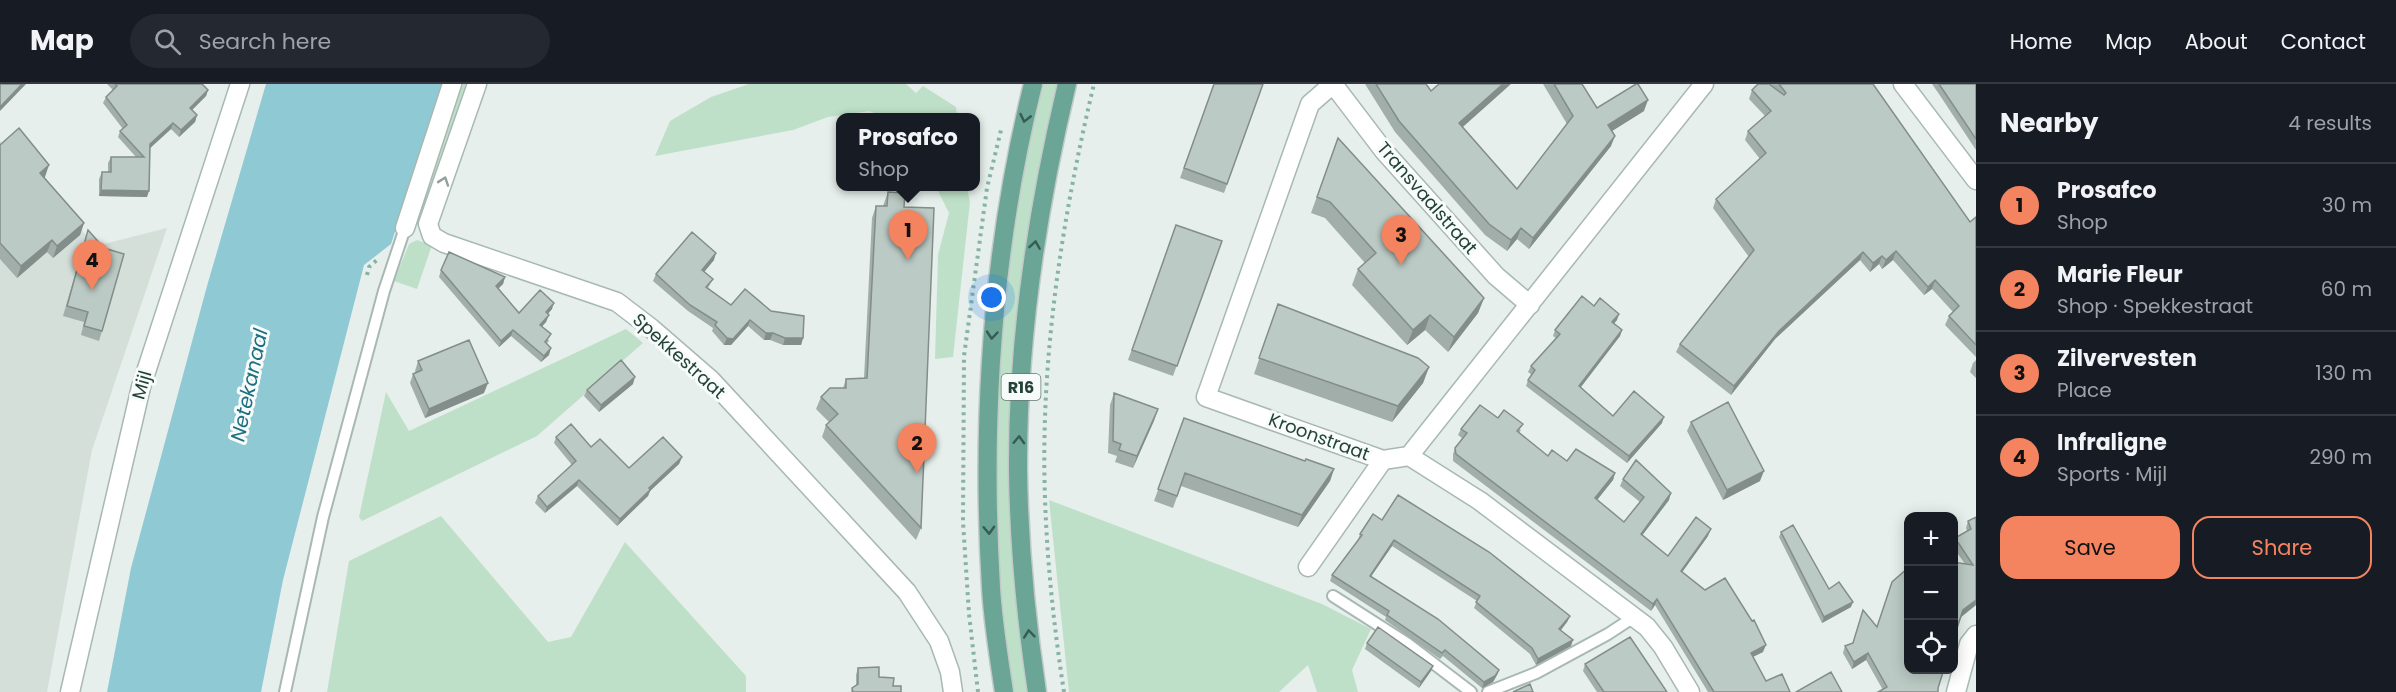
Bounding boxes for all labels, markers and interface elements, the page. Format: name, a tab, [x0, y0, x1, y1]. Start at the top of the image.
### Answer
search box	[130, 14, 550, 68]
text: Map	[30, 21, 94, 60]
icon: search	[151, 25, 184, 58]
text: Search here	[199, 26, 331, 57]
text: Home	[2010, 27, 2072, 56]
text: Map	[2105, 27, 2152, 56]
text: About	[2185, 27, 2248, 56]
text: Contact	[2281, 27, 2366, 56]
text: Nearby	[2000, 105, 2098, 141]
text: 4 results	[2288, 109, 2372, 137]
popup	[836, 113, 980, 191]
one-way arrow	[1020, 113, 1033, 123]
text: Prosafco	[858, 122, 958, 153]
street label: Transvaalstraat	[1371, 136, 1483, 259]
text: Shop	[858, 155, 909, 183]
text: Prosafco	[2057, 175, 2157, 206]
one-way arrow	[436, 176, 449, 187]
text: 1	[2016, 191, 2023, 219]
text: 30 m	[2322, 191, 2372, 219]
text: Shop	[2057, 208, 2108, 236]
pin: 1	[888, 210, 928, 260]
pin: 3	[1382, 216, 1420, 265]
pin: 4	[72, 240, 112, 290]
one-way arrow	[1029, 241, 1041, 250]
text: Marie Fleur	[2057, 259, 2183, 290]
text: 2	[2014, 275, 2025, 303]
text: 60 m	[2321, 275, 2372, 303]
your location	[977, 283, 1006, 312]
text: Shop · Spekkestraat	[2057, 292, 2253, 320]
street label: Spekkestraat	[627, 307, 731, 404]
water label: Netekanaal	[223, 326, 275, 444]
one-way arrow	[986, 330, 999, 339]
text: Zilvervesten	[2057, 343, 2197, 374]
text: 3	[2013, 359, 2026, 387]
text: 130 m	[2315, 359, 2372, 387]
street label: Mijl	[126, 368, 158, 402]
road number: R16	[1002, 374, 1040, 400]
text: Place	[2057, 376, 2112, 404]
street label: Kroonstraat	[1265, 407, 1373, 466]
pin: 2	[898, 424, 936, 473]
text: Infraligne	[2057, 427, 2167, 458]
one-way arrow	[1013, 435, 1025, 444]
text: 4	[2013, 443, 2026, 471]
text: 290 m	[2309, 443, 2372, 471]
text: Sports · Mijl	[2057, 460, 2167, 488]
map controls	[1904, 512, 1958, 674]
button: +	[1904, 512, 1958, 566]
button: Save	[2000, 516, 2180, 579]
button: Share	[2192, 516, 2372, 579]
one-way arrow	[983, 525, 995, 534]
button: −	[1904, 566, 1958, 620]
button: locate	[1904, 620, 1958, 674]
one-way arrow	[1023, 630, 1036, 639]

